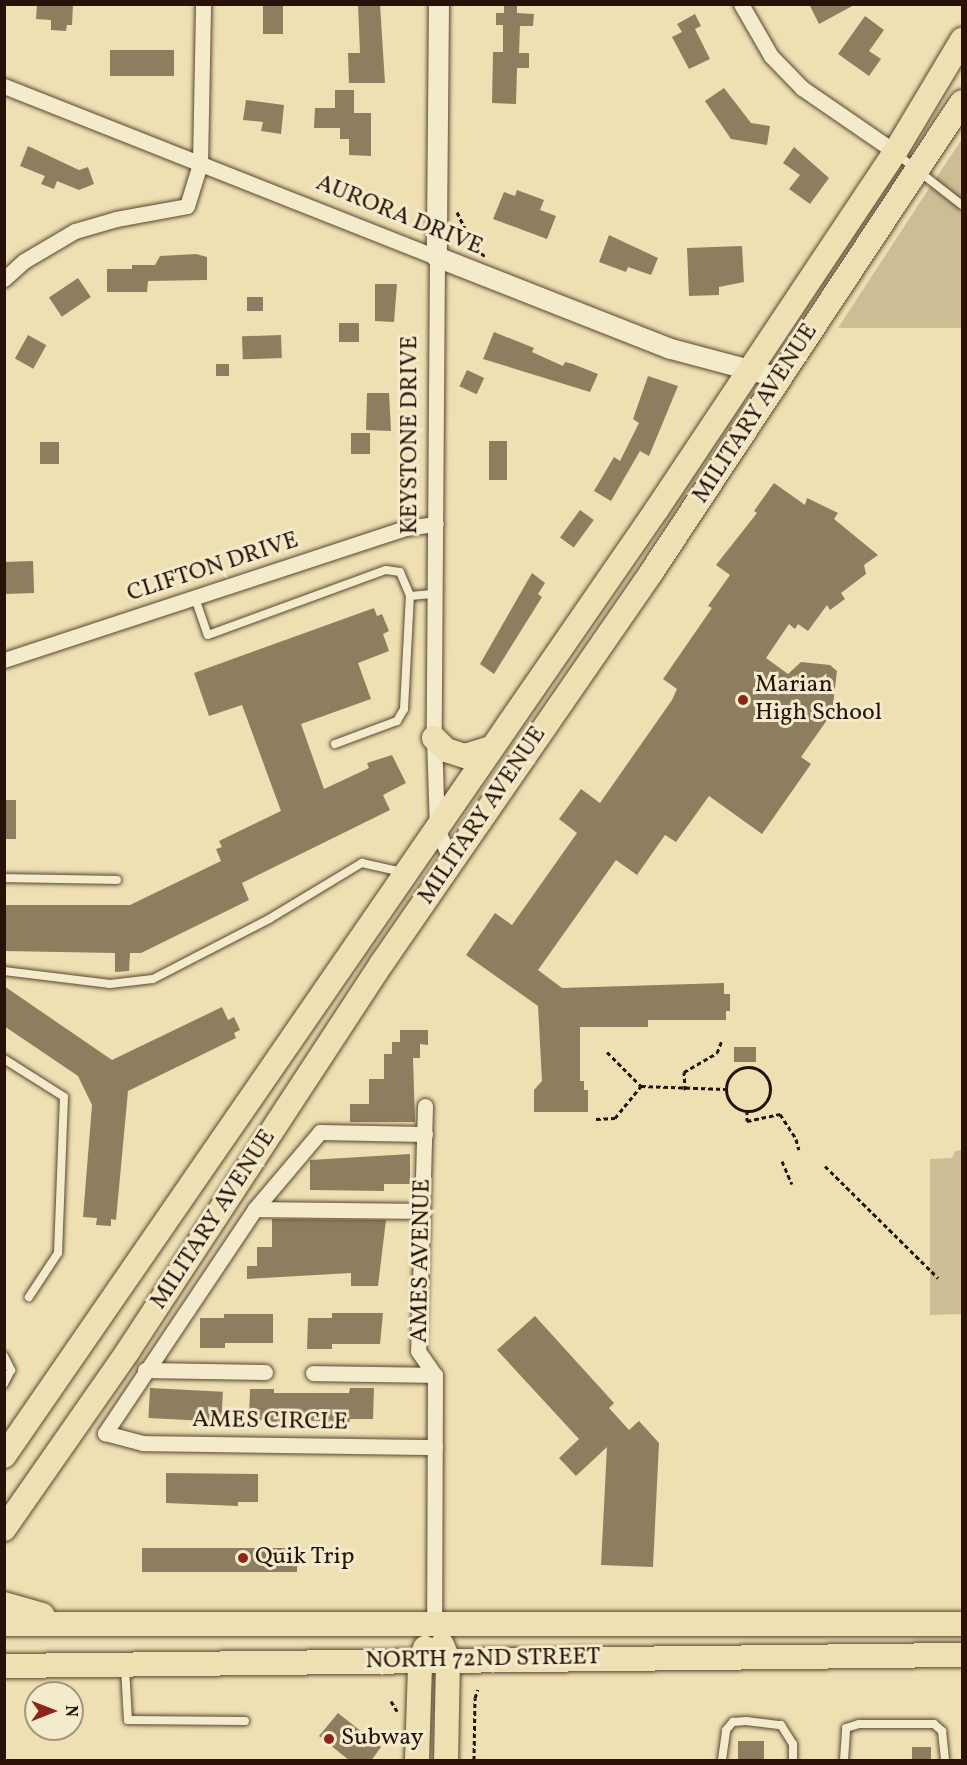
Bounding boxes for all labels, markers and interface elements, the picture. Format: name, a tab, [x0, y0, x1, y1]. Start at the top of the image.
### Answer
street label: AURORA DRIVE	[311, 169, 487, 263]
street label: MILITARY AVENUE	[687, 318, 825, 510]
street label: KEYSTONE DRIVE	[397, 336, 425, 534]
street label: CLIFTON DRIVE	[124, 527, 302, 609]
place label: Marian High School	[755, 672, 882, 728]
marker: Marian High School	[736, 693, 750, 707]
street label: MILITARY AVENUE	[413, 721, 553, 911]
street label: MILITARY AVENUE	[145, 1124, 283, 1316]
street label: AMES AVENUE	[406, 1179, 438, 1343]
street label: AMES CIRCLE	[192, 1406, 348, 1438]
place label: Quik Trip	[255, 1544, 355, 1572]
marker: Quik Trip	[236, 1551, 250, 1565]
street label: NORTH 72ND STREET	[365, 1644, 601, 1676]
north arrow	[24, 1681, 84, 1741]
text: N	[59, 1705, 81, 1717]
place label: Subway	[341, 1725, 423, 1753]
marker: Subway	[322, 1732, 336, 1746]

